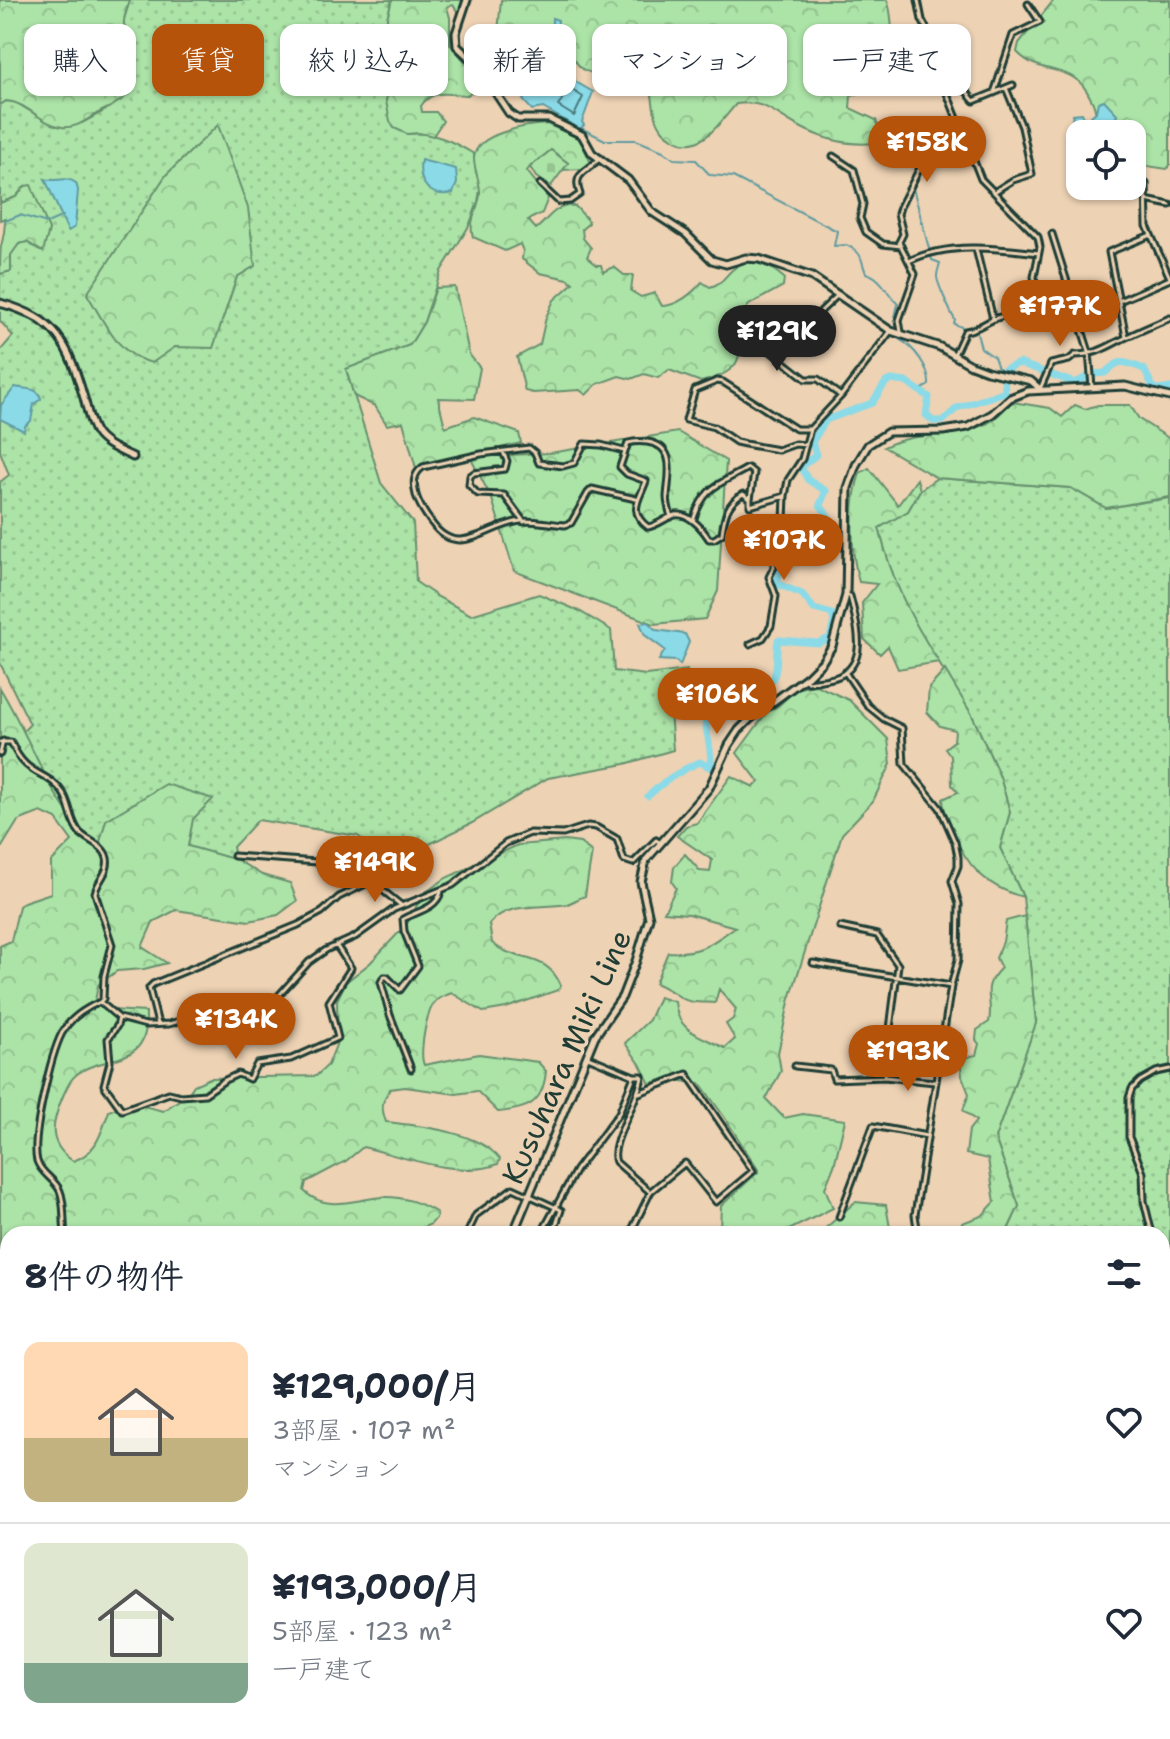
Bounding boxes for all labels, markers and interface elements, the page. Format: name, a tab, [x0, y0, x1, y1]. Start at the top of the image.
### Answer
chip: 購入	[24, 24, 136, 96]
chip: 賃貸	[152, 24, 264, 96]
chip: 絞り込み	[280, 24, 448, 96]
chip: 新着	[464, 24, 576, 96]
chip: マンション	[592, 24, 787, 96]
chip: 一戸建て	[803, 24, 971, 96]
pin: ¥158K	[871, 116, 983, 184]
map controls	[1066, 120, 1146, 200]
button: locate	[1066, 120, 1146, 200]
text: ¥158K	[886, 124, 968, 159]
pin: ¥177K	[1004, 280, 1116, 348]
text: ¥177K	[1019, 288, 1101, 323]
pin: ¥129K	[721, 305, 833, 373]
text: ¥129K	[736, 313, 818, 348]
pin: ¥107K	[728, 514, 840, 582]
text: ¥107K	[743, 522, 825, 557]
pin: ¥106K	[661, 668, 773, 736]
text: ¥106K	[676, 676, 758, 711]
pin: ¥149K	[319, 836, 431, 904]
text: ¥149K	[334, 844, 416, 879]
street label: Kusuhara Miki Line	[492, 923, 641, 1191]
pin: ¥134K	[180, 993, 292, 1061]
text: ¥134K	[195, 1001, 277, 1036]
pin: ¥193K	[852, 1025, 964, 1093]
text: ¥193K	[867, 1033, 949, 1068]
icon: filters	[1102, 1252, 1146, 1296]
text: 8件の物件	[24, 1253, 184, 1299]
text: ¥129,000/月	[272, 1363, 481, 1409]
icon: home	[88, 1374, 184, 1470]
icon: heart	[1102, 1400, 1146, 1444]
text: 3部屋 · 107 m²	[272, 1412, 456, 1447]
text: マンション	[272, 1450, 401, 1485]
text: ¥193,000/月	[272, 1564, 483, 1610]
icon: home	[88, 1575, 184, 1671]
icon: heart	[1102, 1601, 1146, 1645]
text: 5部屋 · 123 m²	[272, 1613, 453, 1648]
text: 一戸建て	[272, 1651, 376, 1686]

